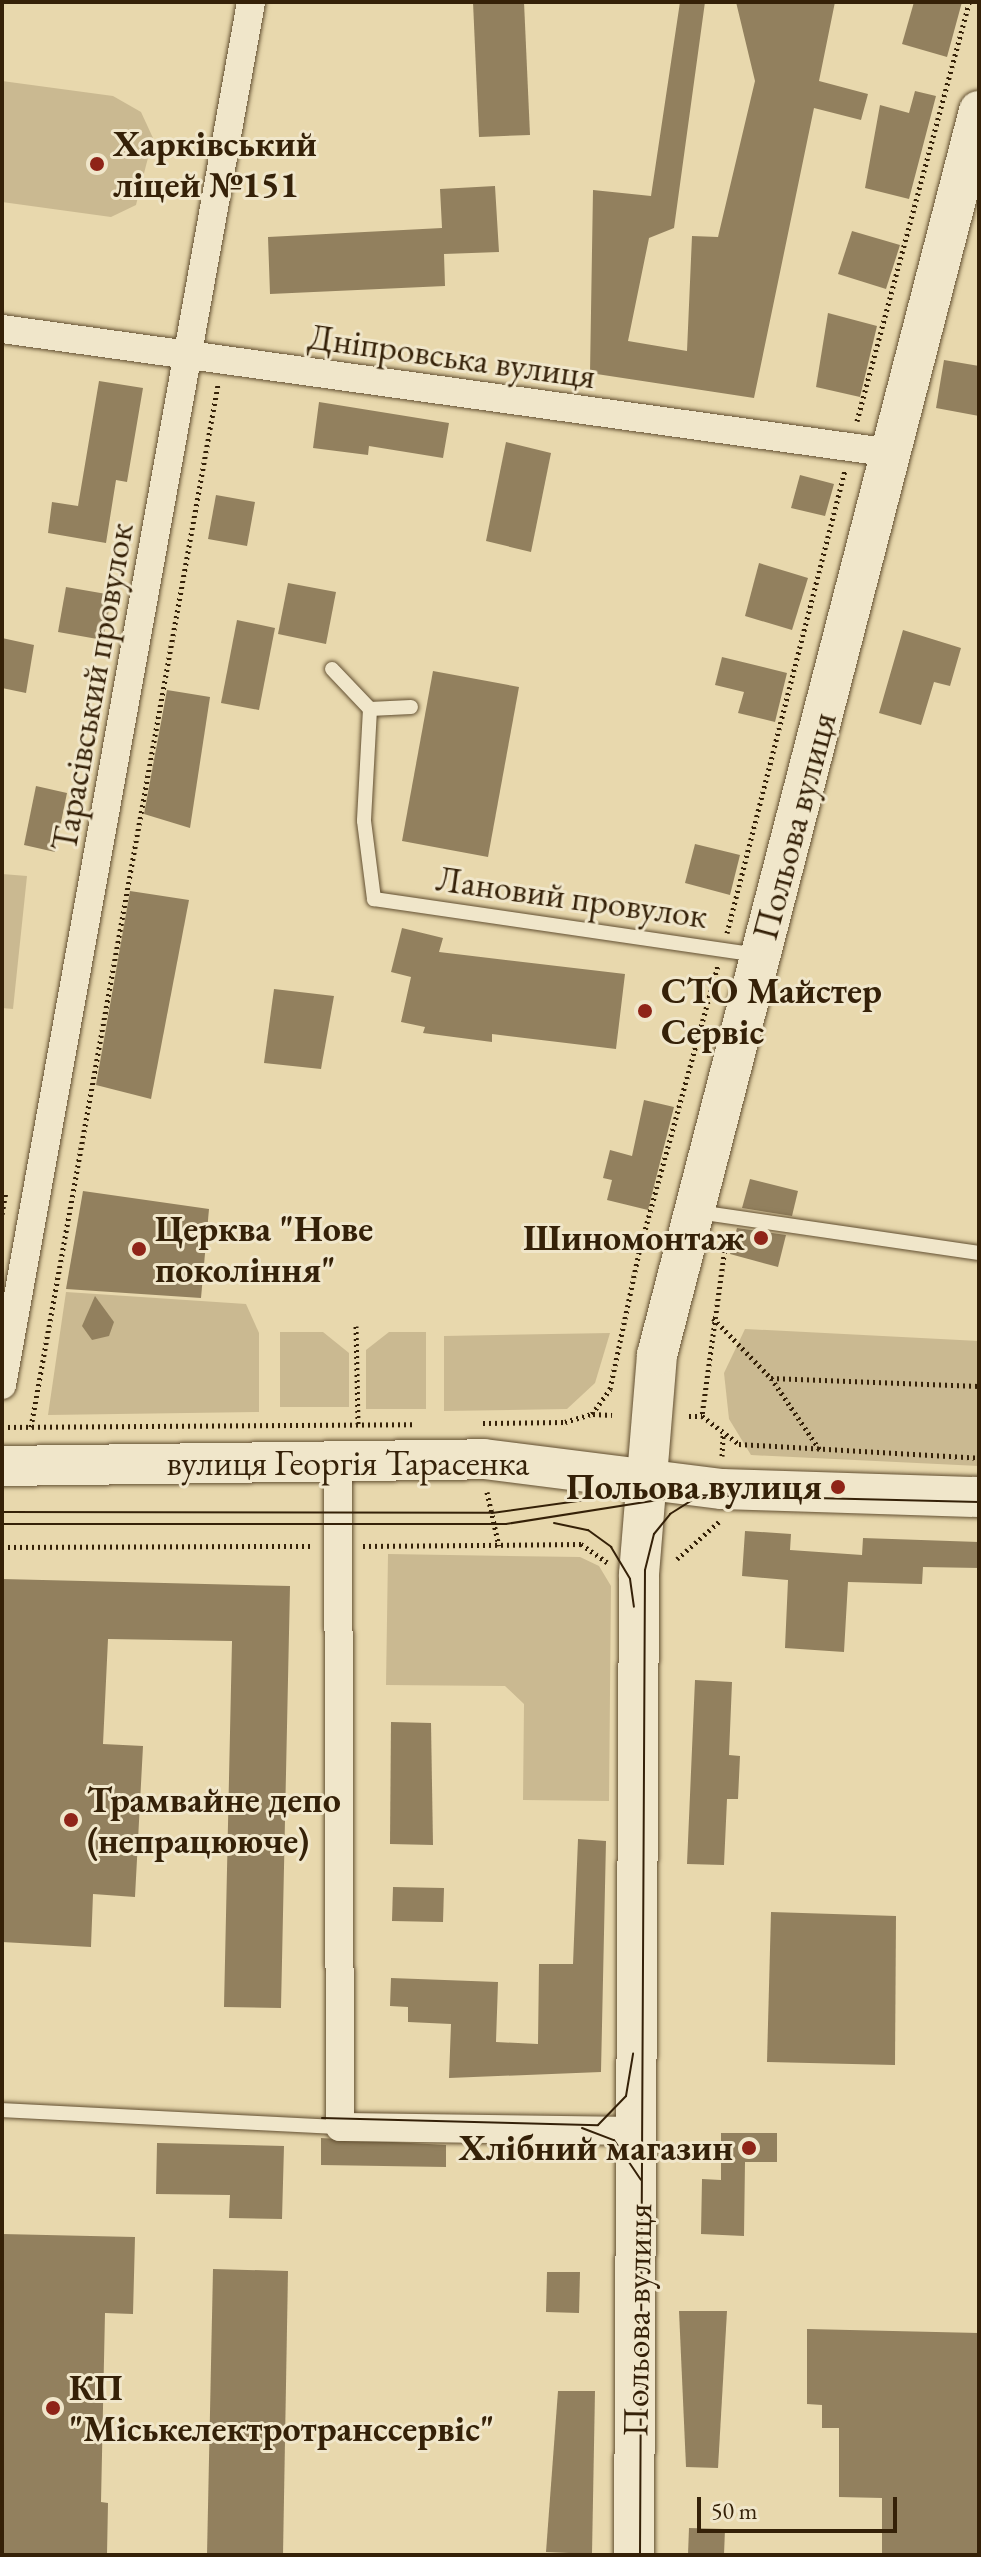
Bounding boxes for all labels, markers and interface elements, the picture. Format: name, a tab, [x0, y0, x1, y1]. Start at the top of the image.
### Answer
place label: Харківський ліцей №151	[113, 121, 317, 206]
marker: Харківський ліцей №151	[88, 155, 106, 173]
street label: Дніпровська вулиця	[306, 314, 598, 398]
street label: Тарасівський провулок	[42, 519, 142, 855]
street label: Польова вулиця	[743, 708, 845, 944]
street label: Лановий провулок	[434, 857, 710, 937]
place label: СТО Майстер Сервіс	[661, 968, 882, 1053]
marker: СТО Майстер Сервіс	[636, 1002, 654, 1020]
place label: Церква "Нове покоління"	[155, 1206, 373, 1291]
place label: Шиномонтаж	[523, 1216, 745, 1260]
marker: Шиномонтаж	[752, 1229, 770, 1247]
marker: Церква "Нове покоління"	[130, 1240, 148, 1258]
street label: вулиця Георгія Тарасенка	[167, 1441, 529, 1485]
place label: Польова вулиця	[566, 1465, 822, 1509]
marker: Польова вулиця	[829, 1478, 847, 1496]
place label: Трамвайне депо (непрацююче)	[87, 1777, 341, 1862]
marker: Трамвайне депо (непрацююче)	[62, 1811, 80, 1829]
place label: Хлібний магазин	[459, 2126, 733, 2170]
marker: Хлібний магазин	[740, 2139, 758, 2157]
street label: Польова вулиця	[613, 2203, 661, 2437]
place label: КП "Міськелектротранссервіс"	[69, 2365, 494, 2450]
marker: КП "Міськелектротранссервіс"	[44, 2399, 62, 2417]
scale bar	[701, 2481, 901, 2531]
text: 50 m	[711, 2495, 758, 2526]

